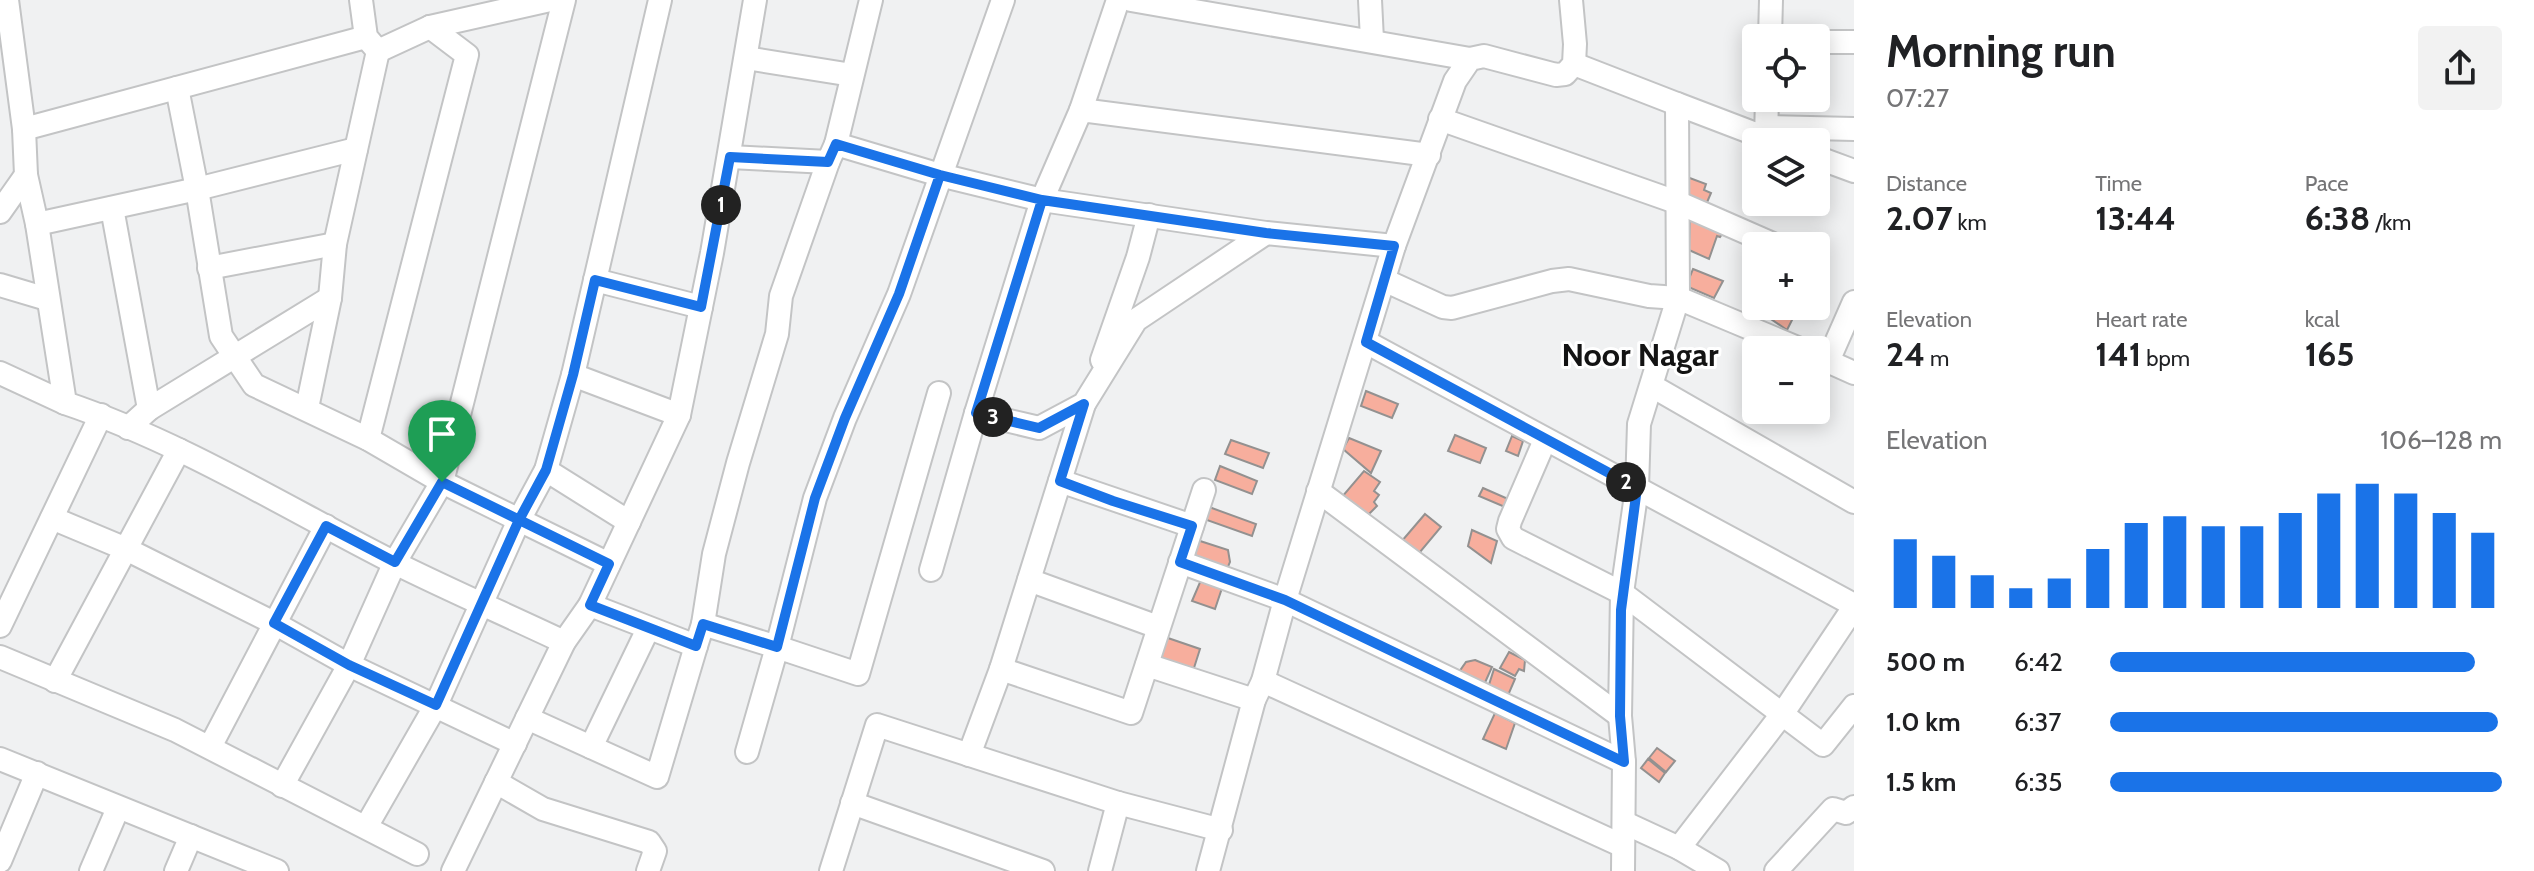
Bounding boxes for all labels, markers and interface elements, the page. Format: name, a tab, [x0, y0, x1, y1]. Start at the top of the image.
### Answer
map controls	[1742, 24, 1830, 424]
button: locate	[1742, 24, 1830, 112]
text: Morning run	[1886, 25, 2116, 78]
button: share	[2418, 26, 2502, 110]
text: 07:27	[1886, 82, 1949, 114]
button: layers	[1742, 128, 1830, 216]
text: Distance	[1886, 170, 1967, 197]
text: Time	[2095, 170, 2142, 197]
text: Pace	[2305, 170, 2349, 197]
pin: 1	[701, 185, 741, 225]
text: 1	[717, 191, 725, 218]
text: 2.07	[1886, 197, 1953, 239]
text: 13:44	[2095, 197, 2176, 239]
text: 6:38	[2305, 197, 2370, 239]
text: km	[1953, 209, 1987, 236]
text: /km	[2370, 209, 2411, 236]
button: +	[1742, 232, 1830, 320]
text: Elevation	[1886, 306, 1972, 333]
text: Heart rate	[2095, 306, 2187, 333]
text: kcal	[2305, 306, 2340, 333]
text: 24	[1886, 333, 1925, 375]
text: 141	[2095, 333, 2141, 375]
text: 165	[2305, 333, 2355, 375]
district label: Noor Nagar	[1561, 335, 1719, 374]
button: −	[1742, 336, 1830, 424]
text: m	[1925, 345, 1949, 372]
text: bpm	[2141, 345, 2190, 372]
pin: 3	[973, 397, 1013, 437]
pin	[408, 400, 476, 482]
text: 3	[987, 403, 999, 430]
icon: arrive	[420, 412, 464, 456]
text: Elevation	[1886, 424, 1988, 456]
text: 106–128 m	[2380, 424, 2502, 456]
pin: 2	[1606, 462, 1646, 502]
text: 2	[1620, 468, 1632, 495]
text: 500 m	[1886, 646, 1965, 678]
text: 6:42	[2014, 646, 2063, 678]
text: 1.0 km	[1886, 706, 1961, 738]
text: 6:37	[2014, 706, 2061, 738]
text: 1.5 km	[1886, 766, 1956, 798]
text: 6:35	[2014, 766, 2062, 798]

